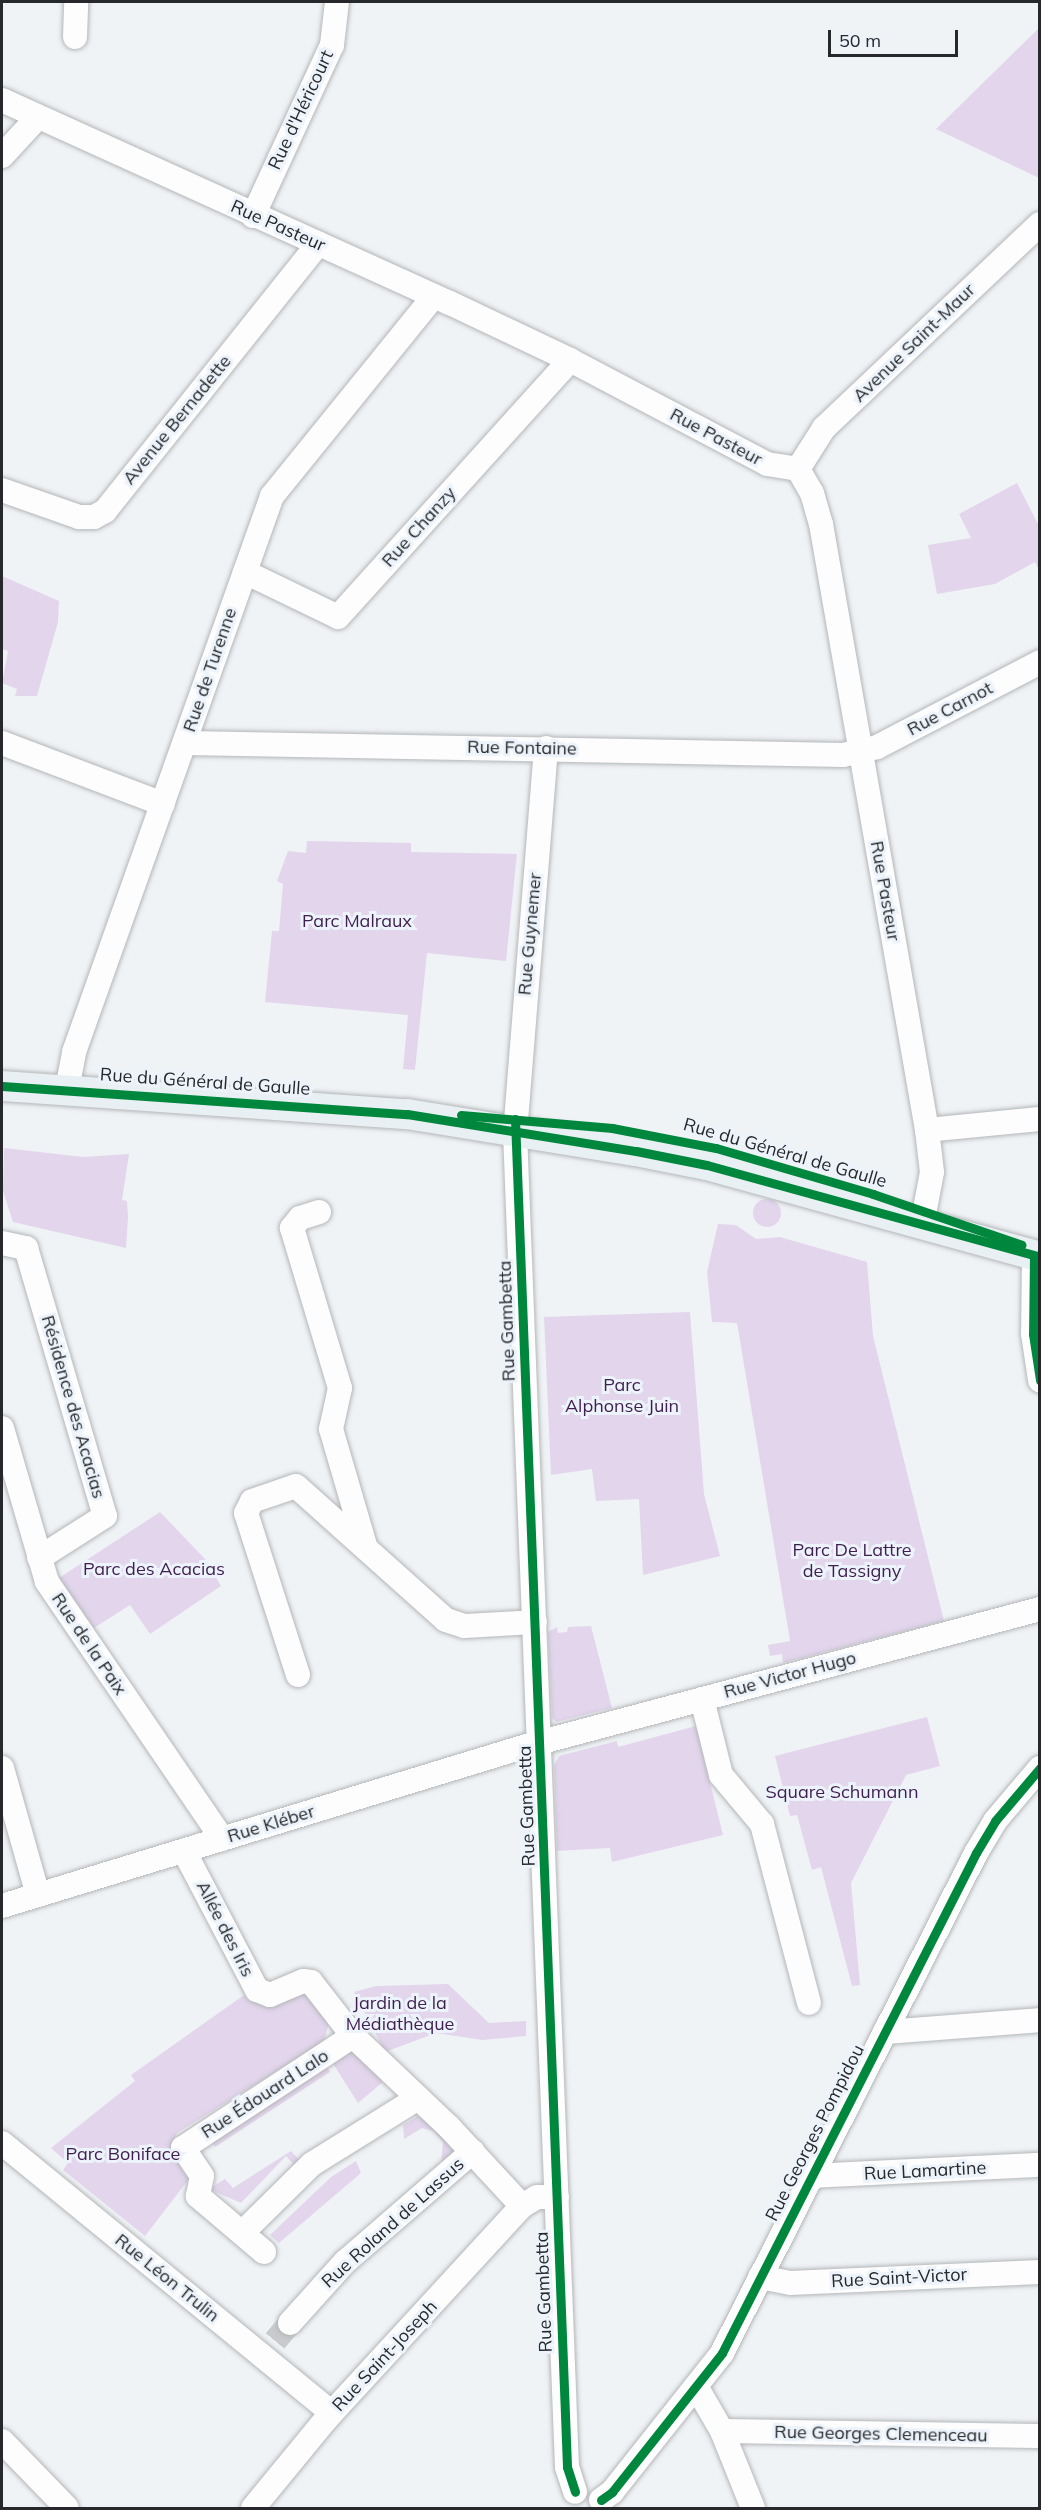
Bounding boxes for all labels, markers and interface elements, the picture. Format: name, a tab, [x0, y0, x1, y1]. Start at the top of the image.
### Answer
scale bar	[831, 18, 962, 56]
text: 50 m	[839, 29, 881, 52]
street label: Rue d'Héricourt	[264, 47, 338, 173]
street label: Rue Pasteur	[227, 196, 329, 256]
street label: Avenue Saint-Maur	[849, 279, 979, 407]
street label: Avenue Bernadette	[118, 351, 236, 489]
street label: Rue Pasteur	[666, 404, 766, 470]
street label: Rue Chanzy	[377, 482, 461, 572]
street label: Rue de Turenne	[179, 605, 241, 735]
street label: Rue Carnot	[904, 677, 996, 741]
street label: Rue Fontaine	[467, 736, 577, 760]
street label: Rue Pasteur	[866, 839, 904, 943]
street label: Rue Guynemer	[514, 872, 546, 996]
park label: Parc Malraux	[302, 910, 412, 932]
street label: Rue du Général de Gaulle	[99, 1064, 311, 1100]
street label: Rue du Général de Gaulle	[681, 1114, 889, 1192]
street label: Rue Gambetta	[494, 1260, 520, 1382]
street label: Résidence des Acacias	[36, 1313, 110, 1501]
park label: Parc Alphonse Juin	[565, 1375, 679, 1418]
park label: Parc De Lattre de Tassigny	[792, 1540, 912, 1582]
park label: Parc des Acacias	[83, 1558, 225, 1580]
street label: Rue de la Paix	[47, 1589, 131, 1699]
street label: Rue Victor Hugo	[721, 1647, 859, 1703]
street label: Rue Gambetta	[514, 1745, 540, 1867]
park label: Square Schumann	[766, 1781, 918, 1803]
street label: Rue Kléber	[225, 1801, 317, 1847]
street label: Allée des Iris	[192, 1877, 258, 1981]
park label: Jardin de la Médiathèque	[346, 1993, 454, 2036]
street label: Rue Georges Pompidou	[761, 2041, 869, 2225]
street label: Rue Édouard Lalo	[197, 2045, 333, 2143]
park label: Parc Boniface	[66, 2143, 180, 2165]
street label: Rue Roland de Lassus	[317, 2153, 469, 2293]
street label: Rue Lamartine	[863, 2157, 987, 2185]
street label: Rue Léon Trulin	[111, 2229, 223, 2327]
street label: Rue Gambetta	[531, 2231, 557, 2353]
street label: Rue Saint-Victor	[831, 2264, 967, 2292]
street label: Rue Saint-Joseph	[328, 2296, 442, 2416]
street label: Rue Georges Clemenceau	[774, 2421, 988, 2447]

